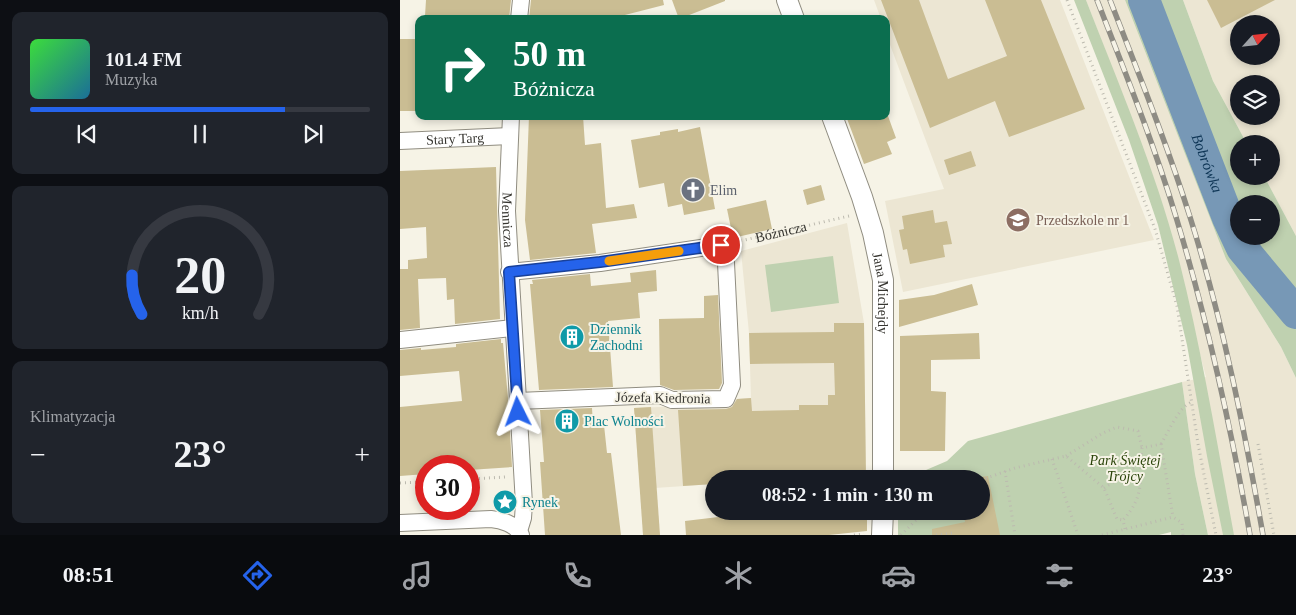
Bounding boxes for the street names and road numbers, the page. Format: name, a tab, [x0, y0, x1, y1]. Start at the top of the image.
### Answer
street label: Stary Targ	[426, 130, 484, 147]
street label: Mennicza	[500, 192, 517, 249]
street label: Bóżnicza	[754, 218, 809, 245]
street label: Jana Michejdy	[870, 251, 891, 334]
street label: Józefa Kiedronia	[615, 390, 712, 406]

